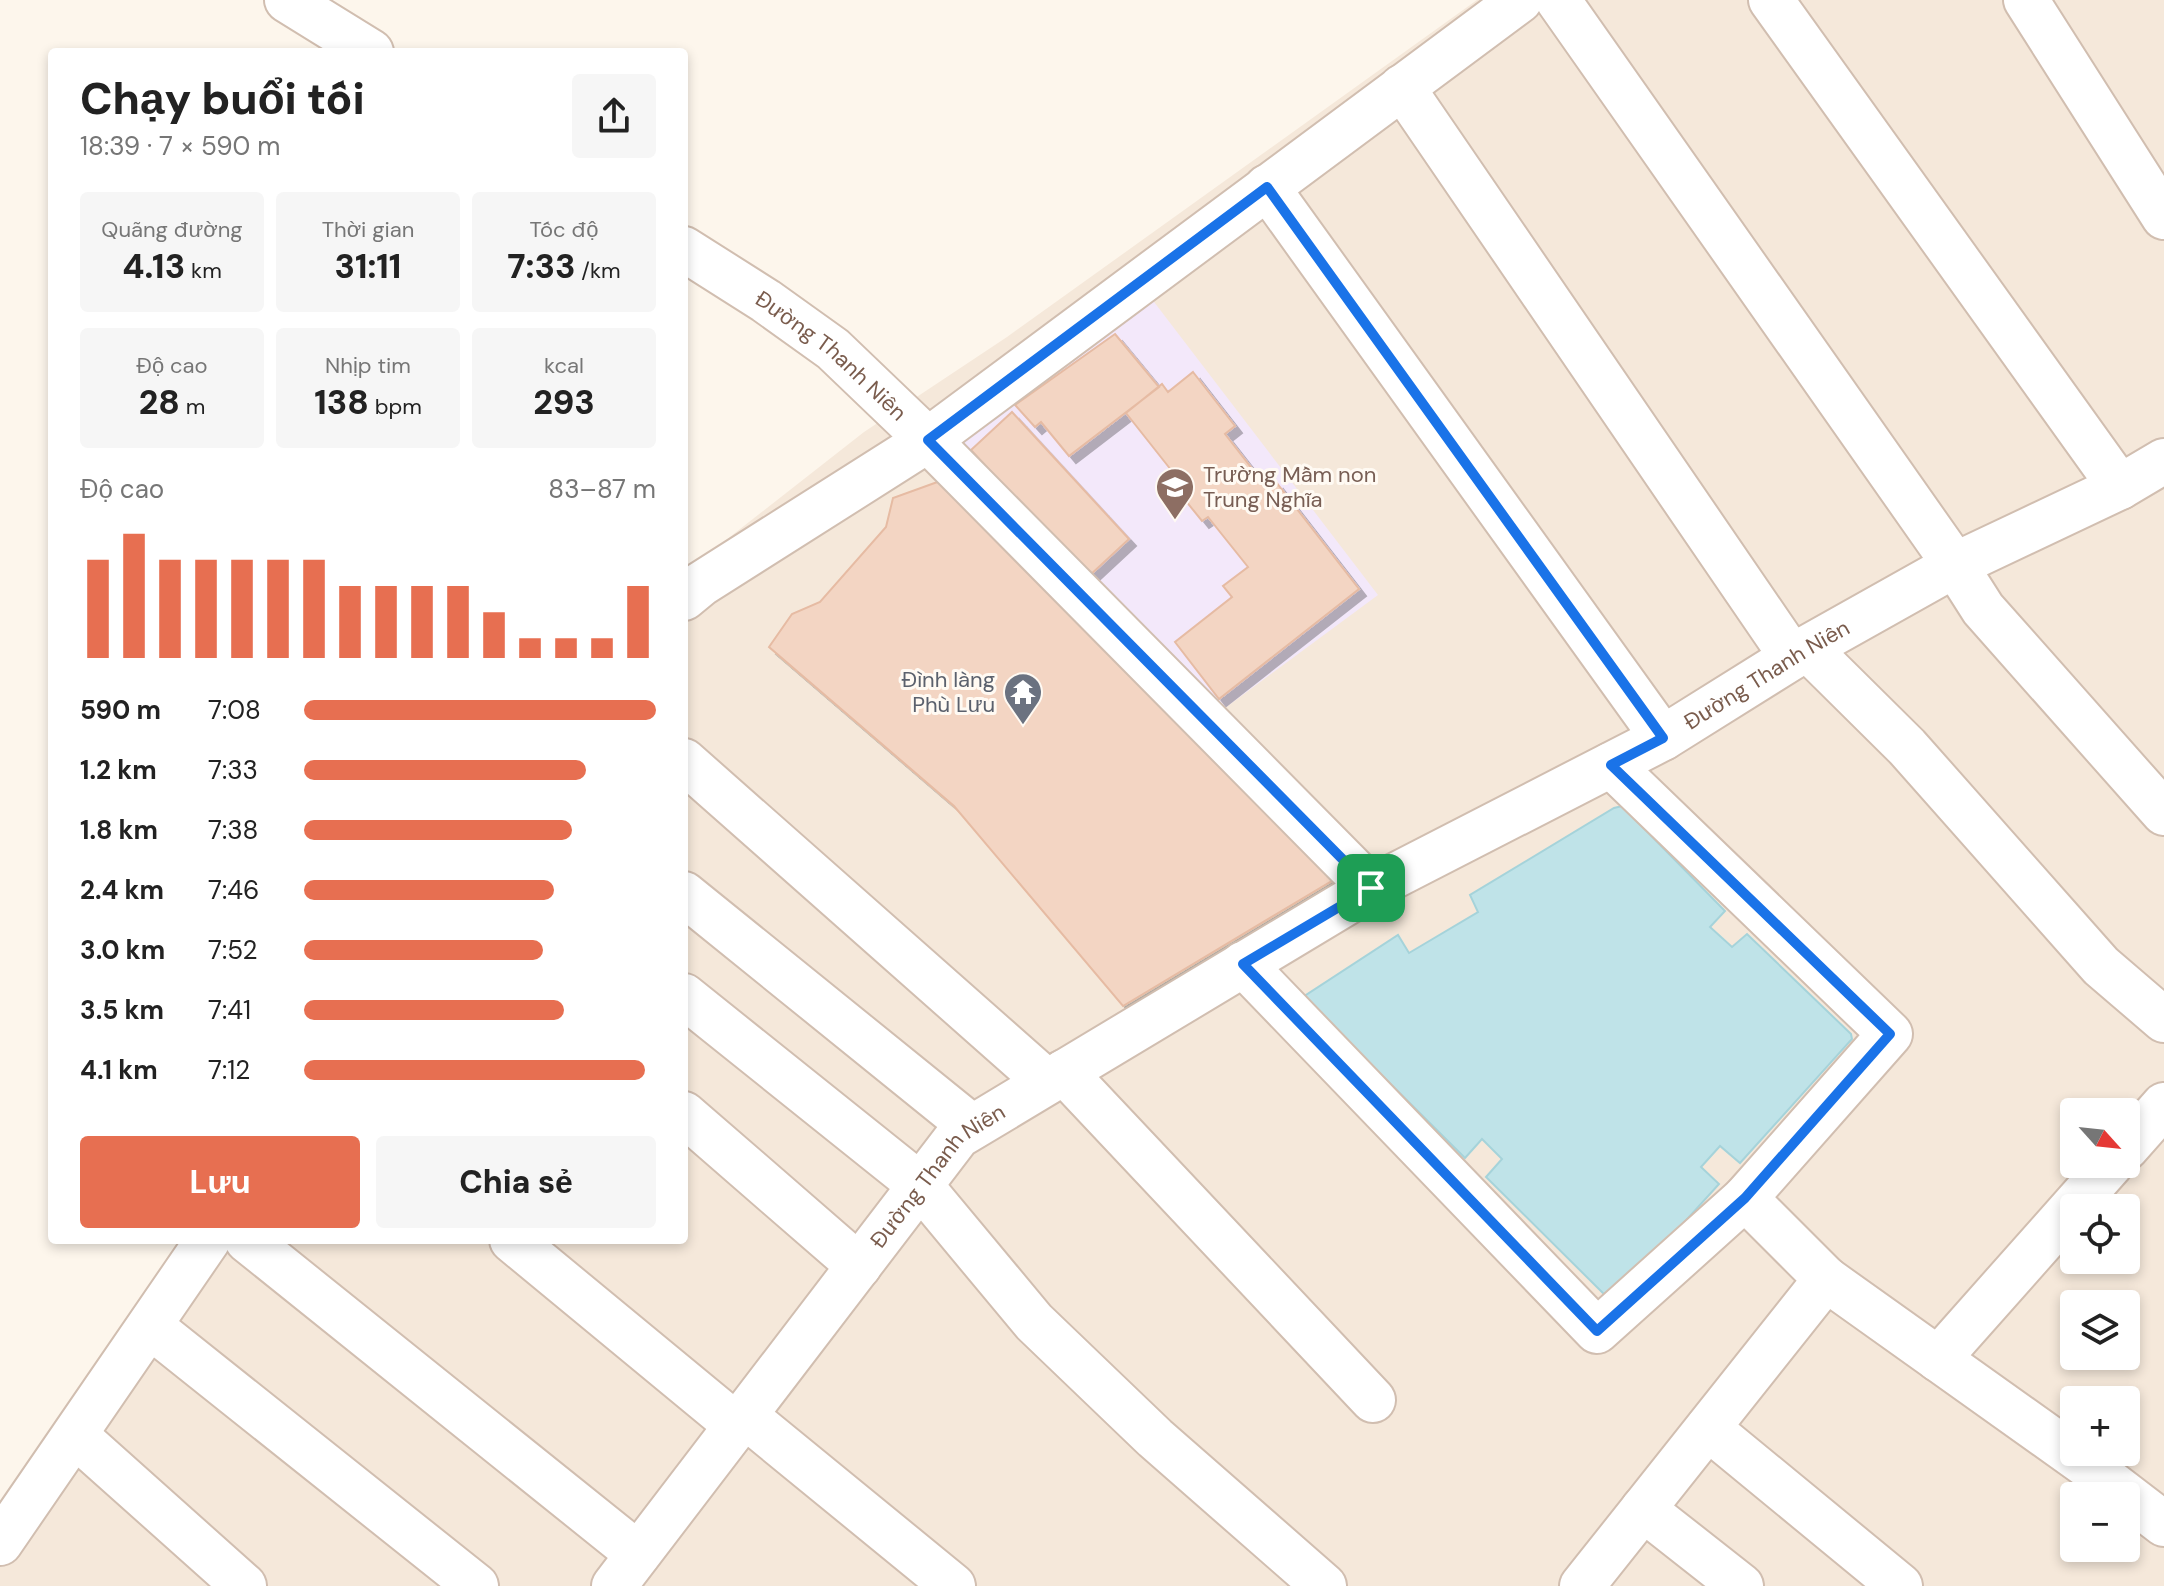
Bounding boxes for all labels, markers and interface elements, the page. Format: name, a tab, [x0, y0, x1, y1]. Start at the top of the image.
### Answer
text: Chạy buổi tối	[80, 70, 365, 128]
button: share	[572, 74, 656, 158]
text: 18:39 · 7 × 590 m	[80, 129, 280, 163]
text: Quãng đường	[101, 215, 243, 244]
text: Thời gian	[322, 215, 414, 244]
text: Tốc độ	[530, 215, 598, 244]
text: 4.13	[122, 244, 185, 289]
text: 31:11	[335, 244, 401, 289]
text: 7:33	[507, 244, 576, 289]
text: km	[185, 256, 222, 285]
text: /km	[576, 256, 621, 285]
street label: Đường Thanh Niên	[750, 284, 913, 427]
text: Độ cao	[136, 351, 208, 380]
text: Nhịp tim	[325, 351, 411, 380]
text: kcal	[544, 351, 584, 380]
text: 28	[139, 380, 180, 425]
text: 138	[314, 380, 369, 425]
text: 293	[533, 380, 595, 425]
text: m	[180, 392, 205, 421]
text: bpm	[369, 392, 422, 421]
place label: Trường Mầm non Trung Nghĩa	[1203, 460, 1376, 514]
school or university icon: Trường Mầm non Trung Nghĩa	[1154, 466, 1196, 521]
text: Độ cao	[80, 472, 164, 506]
text: 83–87 m	[548, 472, 656, 506]
street label: Đường Thanh Niên	[1678, 613, 1855, 736]
place label: Đình làng Phù Lưu	[902, 665, 995, 719]
temple icon: Đình làng Phù Lưu	[1002, 671, 1044, 726]
text: 590 m	[80, 693, 161, 727]
text: 7:08	[208, 693, 261, 727]
text: 1.2 km	[80, 753, 157, 787]
text: 7:33	[208, 753, 258, 787]
text: 1.8 km	[80, 813, 158, 847]
text: 7:38	[208, 813, 258, 847]
pin	[1337, 854, 1405, 922]
icon: arrive	[1349, 866, 1393, 910]
text: 2.4 km	[80, 873, 164, 907]
text: 7:46	[208, 873, 259, 907]
text: 3.0 km	[80, 933, 165, 967]
text: 7:52	[208, 933, 258, 967]
text: 3.5 km	[80, 993, 164, 1027]
text: 7:41	[208, 993, 251, 1027]
text: 4.1 km	[80, 1053, 158, 1087]
text: 7:12	[208, 1053, 250, 1087]
street label: Đường Thanh Niên	[864, 1097, 1011, 1254]
north arrow	[2060, 1098, 2140, 1178]
map controls	[2060, 1098, 2140, 1562]
button: Lưu	[80, 1136, 360, 1228]
button: Chia sẻ	[376, 1136, 656, 1228]
button: locate	[2060, 1194, 2140, 1274]
button: layers	[2060, 1290, 2140, 1370]
button: +	[2060, 1386, 2140, 1466]
button: −	[2060, 1482, 2140, 1562]

